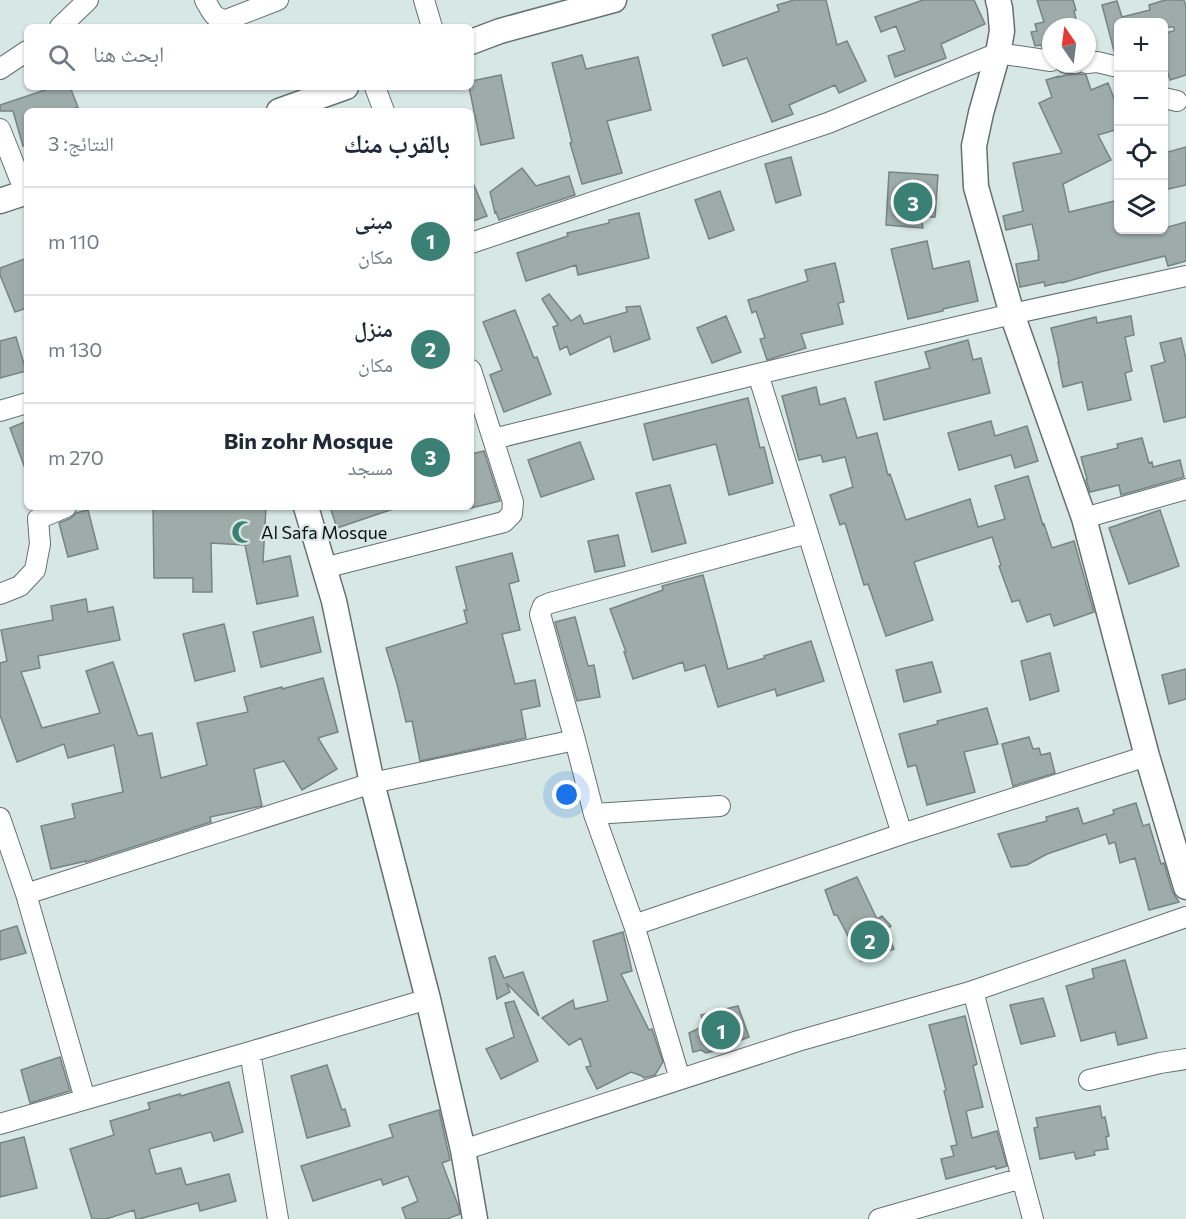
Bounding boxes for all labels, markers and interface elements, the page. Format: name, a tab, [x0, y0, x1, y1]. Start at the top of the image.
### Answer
north arrow	[1042, 18, 1096, 72]
map controls	[1114, 18, 1168, 234]
button: +	[1114, 18, 1168, 72]
search box	[24, 24, 474, 90]
text: ابحث هنا	[93, 40, 164, 67]
icon: search	[45, 41, 78, 74]
button: −	[1114, 72, 1168, 126]
button: locate	[1114, 126, 1168, 180]
text: بالقرب منك	[344, 127, 450, 158]
text: النتائج: 3	[48, 131, 114, 155]
pin: 3	[894, 180, 932, 224]
button: layers	[1114, 180, 1168, 234]
text: مبنى	[355, 207, 393, 234]
text: 110 m	[48, 229, 99, 253]
text: 1	[426, 229, 435, 253]
text: مكان	[358, 244, 393, 268]
text: منزل	[354, 315, 393, 342]
text: 130 m	[48, 337, 102, 361]
text: 2	[425, 337, 436, 361]
text: مكان	[358, 352, 393, 376]
text: Bin zohr Mosque	[224, 427, 393, 454]
text: 270 m	[48, 445, 104, 469]
text: 3	[425, 445, 436, 469]
text: مسجد	[348, 455, 393, 479]
mosque icon: Al Safa Mosque	[230, 519, 256, 545]
place label: Al Safa Mosque	[261, 521, 387, 543]
your location	[552, 780, 581, 809]
pin: 2	[850, 918, 890, 962]
pin: 1	[702, 1008, 740, 1052]

